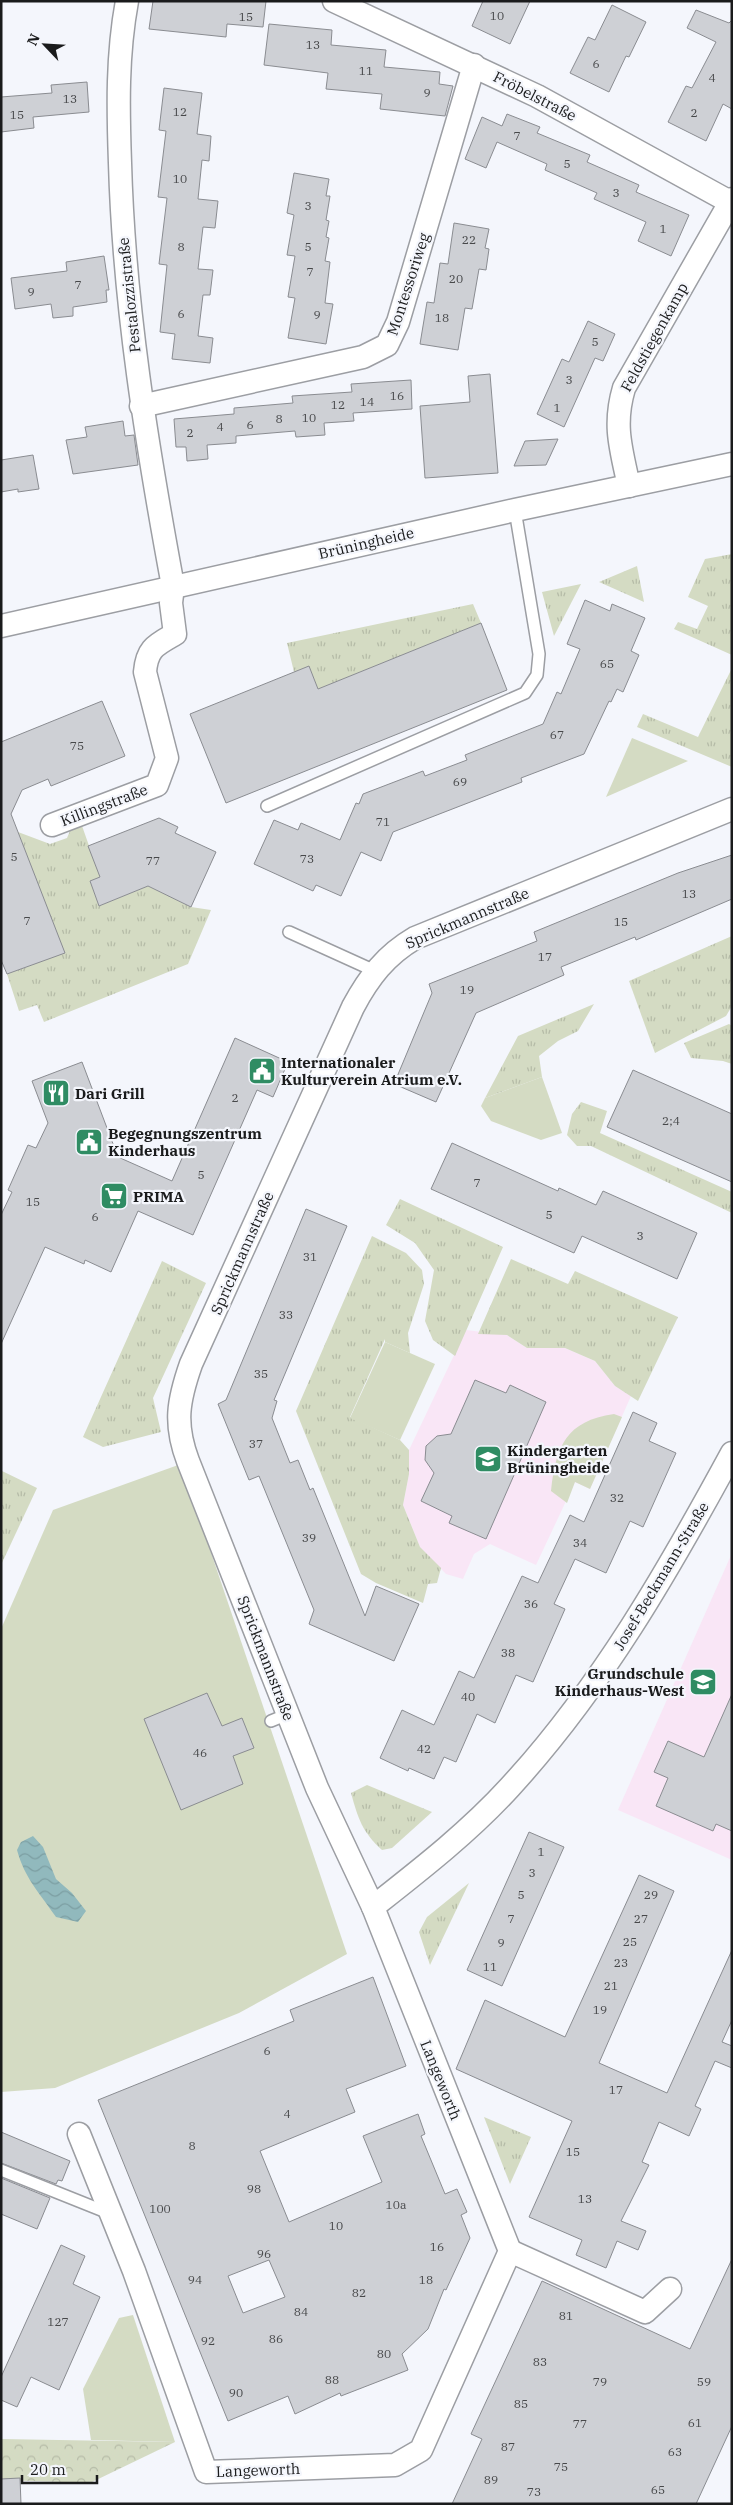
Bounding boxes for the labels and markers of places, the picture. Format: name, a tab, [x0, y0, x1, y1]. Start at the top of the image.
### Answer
place label: Internationaler Kulturverein Atrium e.V.	[281, 1053, 462, 1089]
public building icon: Internationaler Kulturverein Atrium e.V.	[247, 1056, 277, 1086]
restaurant icon: Dari Grill	[41, 1078, 71, 1108]
place label: Dari Grill	[75, 1084, 145, 1103]
place label: Begegnungszentrum Kinderhaus	[108, 1124, 262, 1160]
public building icon: Begegnungszentrum Kinderhaus	[74, 1127, 104, 1157]
supermarket icon: PRIMA	[99, 1181, 129, 1211]
place label: PRIMA	[133, 1187, 184, 1206]
place label: Kindergarten Brüningheide	[507, 1441, 610, 1477]
school or university icon: Kindergarten Brüningheide	[473, 1444, 503, 1474]
place label: Grundschule Kinderhaus-West	[555, 1664, 684, 1700]
school or university icon: Grundschule Kinderhaus-West	[688, 1667, 718, 1697]

